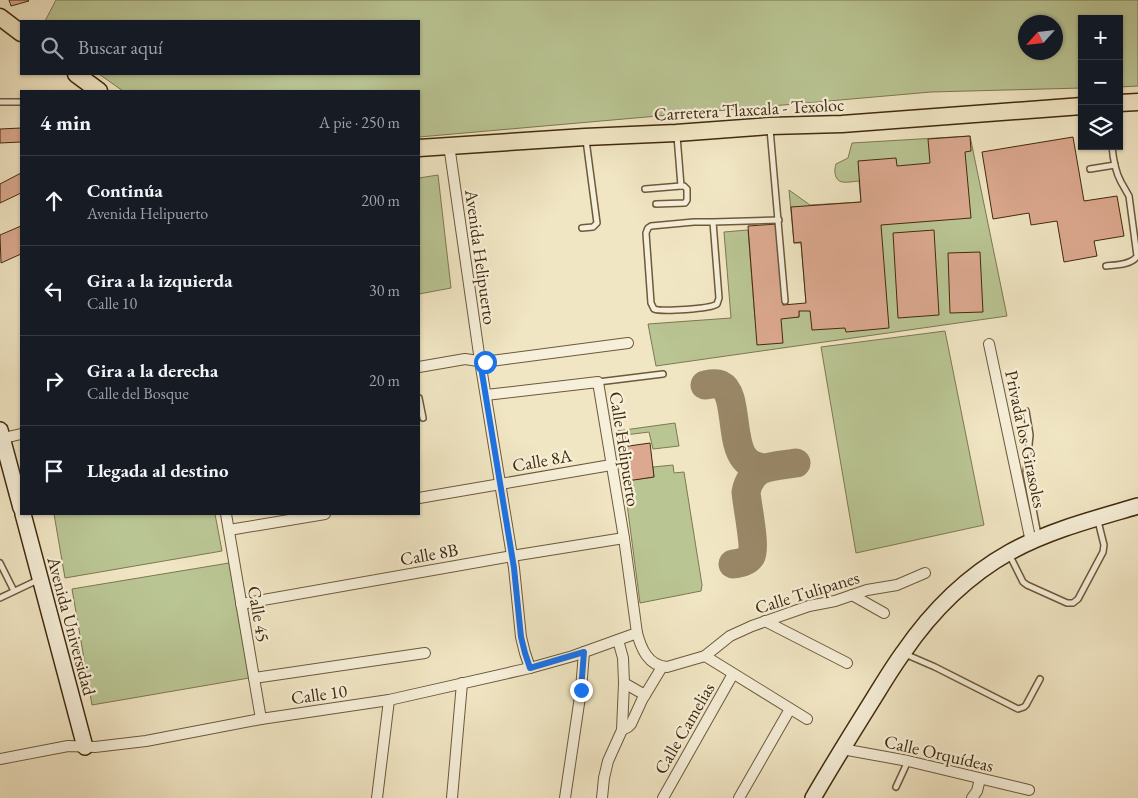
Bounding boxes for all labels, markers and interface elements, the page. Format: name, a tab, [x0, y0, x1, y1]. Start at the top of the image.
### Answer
north arrow	[1018, 15, 1063, 60]
map controls	[1078, 15, 1123, 150]
button: +	[1078, 15, 1123, 60]
search box	[20, 20, 420, 75]
icon: search	[38, 34, 66, 62]
text: Buscar aquí	[78, 35, 163, 60]
button: −	[1078, 60, 1123, 105]
street label: Carretera Tlaxcala - Texoloc	[653, 93, 845, 125]
button: layers	[1078, 105, 1123, 150]
text: 4 min	[40, 109, 91, 136]
text: A pie · 250 m	[319, 112, 400, 133]
text: Continúa	[87, 178, 163, 203]
icon: ahead	[40, 187, 68, 215]
street label: Avenida Helipuerto	[460, 187, 502, 326]
text: 200 m	[361, 190, 400, 211]
text: Avenida Helipuerto	[87, 203, 208, 224]
text: Gira a la izquierda	[87, 268, 233, 293]
icon: left	[40, 277, 68, 305]
text: 30 m	[369, 280, 400, 301]
text: Calle 10	[87, 293, 137, 314]
route start	[474, 351, 497, 374]
text: Gira a la derecha	[87, 358, 218, 383]
icon: right	[40, 367, 68, 395]
street label: Privada los Girasoles	[1000, 368, 1052, 510]
text: 20 m	[369, 370, 400, 391]
text: Calle del Bosque	[87, 383, 189, 404]
street label: Calle Helipuerto	[605, 390, 645, 508]
street label: Calle 8A	[510, 443, 574, 477]
icon: arrive	[40, 457, 68, 485]
text: Llegada al destino	[87, 458, 229, 483]
street label: Calle 8B	[398, 538, 460, 570]
street label: Avenida Universidad	[42, 553, 102, 699]
street label: Calle Tulipanes	[752, 565, 862, 619]
street label: Calle 45	[243, 584, 275, 644]
street label: Calle Camelias	[649, 678, 720, 778]
street label: Calle 10	[289, 679, 349, 709]
route end	[570, 679, 593, 702]
street label: Calle Orquídeas	[882, 729, 996, 777]

